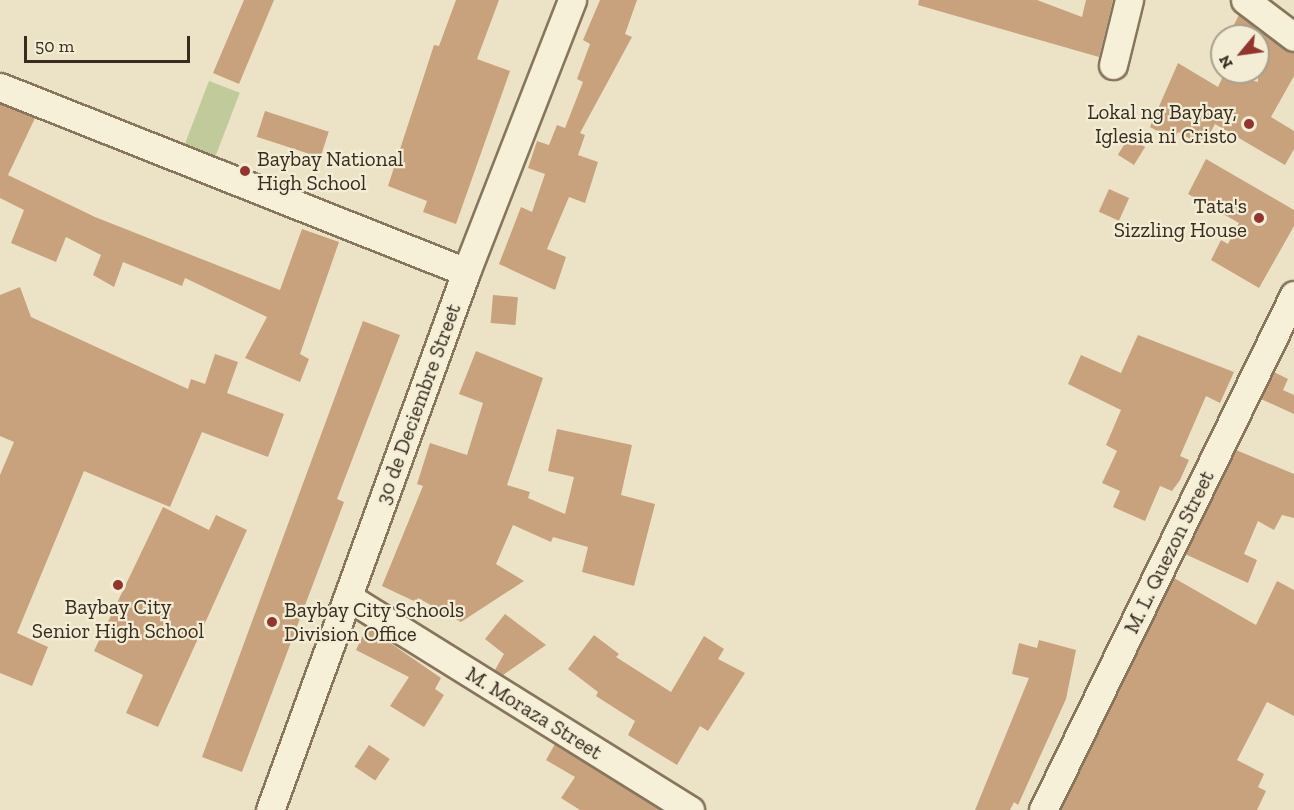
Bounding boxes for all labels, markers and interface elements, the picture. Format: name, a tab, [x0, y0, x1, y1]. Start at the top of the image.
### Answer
scale bar	[27, 24, 194, 62]
north arrow	[1210, 24, 1270, 84]
text: 50 m	[35, 35, 74, 57]
text: N	[1214, 52, 1237, 72]
place label: Lokal ng Baybay, Iglesia ni Cristo	[1087, 99, 1237, 149]
marker: Lokal ng Baybay, Iglesia ni Cristo	[1242, 117, 1256, 131]
place label: Baybay National High School	[257, 146, 404, 196]
marker: Baybay National High School	[238, 164, 252, 178]
place label: Tata's Sizzling House	[1114, 193, 1247, 243]
marker: Tata's Sizzling House	[1252, 211, 1266, 225]
street label: 30 de Deciembre Street	[370, 300, 466, 508]
street label: M. L. Quezon Street	[1119, 466, 1219, 638]
marker: Baybay City Senior High School	[111, 578, 125, 592]
place label: Baybay City Senior High School	[32, 594, 204, 644]
place label: Baybay City Schools Division Office	[284, 597, 465, 647]
marker: Baybay City Schools Division Office	[265, 615, 279, 629]
street label: M. Moraza Street	[461, 661, 607, 765]

